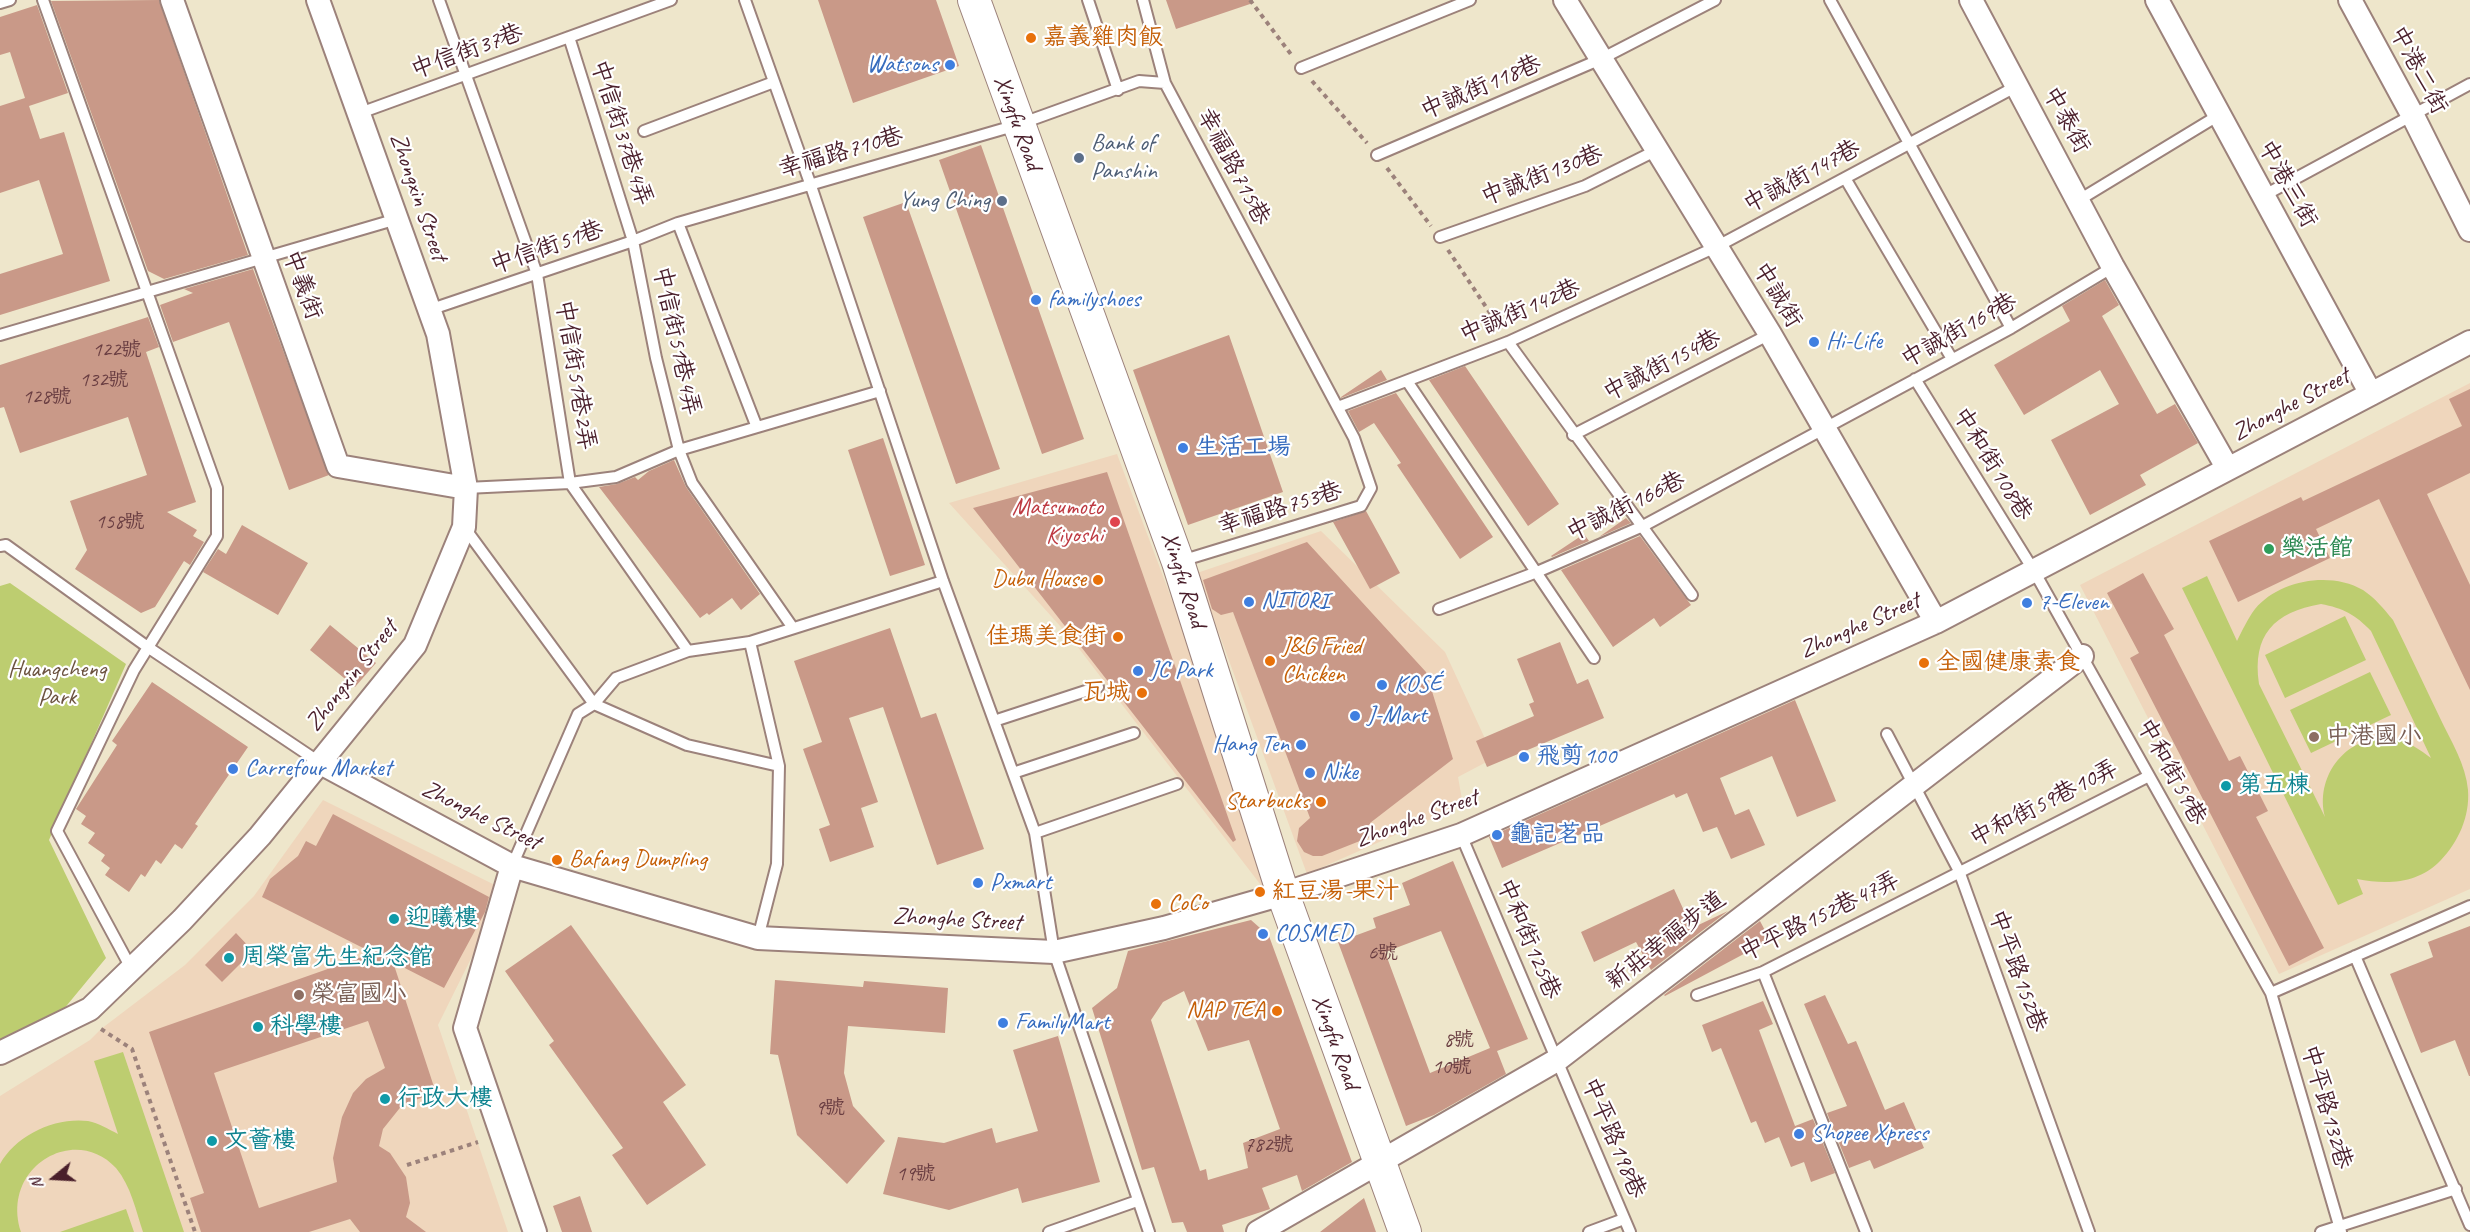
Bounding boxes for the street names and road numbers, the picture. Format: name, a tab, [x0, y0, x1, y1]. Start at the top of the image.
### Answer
street label: 中信街37巷	[407, 18, 527, 86]
street label: 中港二街	[2383, 21, 2453, 119]
street label: 中誠街118巷	[1416, 50, 1546, 126]
street label: 中信街37巷4弄	[584, 56, 658, 210]
street label: Xingfu Road	[987, 72, 1047, 174]
street label: 中泰街	[2036, 82, 2096, 158]
street label: 幸福路715巷	[1190, 104, 1276, 230]
street label: 幸福路710巷	[775, 121, 907, 185]
street label: Zhongxin Street	[383, 129, 453, 265]
street label: 中誠街147巷	[1739, 134, 1865, 220]
street label: 中港三街	[2251, 135, 2323, 233]
street label: 中誠街130巷	[1477, 140, 1607, 212]
street label: 中信街51巷	[487, 215, 607, 281]
street label: 中義街	[276, 246, 328, 324]
street label: 中誠街	[1746, 257, 1808, 333]
street label: 中信街51巷4弄	[646, 263, 706, 419]
street label: 中誠街142巷	[1455, 274, 1585, 350]
street label: 中誠街169巷	[1896, 287, 2022, 375]
street label: 中信街51巷2弄	[549, 297, 601, 453]
street label: 中誠街154巷	[1598, 324, 1726, 408]
street label: Zhonghe Street	[2228, 362, 2354, 448]
street label: 中和街108巷	[1946, 402, 2038, 526]
street label: 中誠街166巷	[1562, 466, 1690, 548]
street label: 幸福路753巷	[1214, 476, 1346, 542]
street label: Xingfu Road	[1154, 529, 1212, 631]
street label: Zhonghe Street	[1795, 587, 1925, 665]
street label: Zhongxin Street	[300, 615, 404, 737]
street label: 中和街59巷	[2130, 714, 2212, 830]
street label: 中和街59巷10弄	[1965, 754, 2123, 854]
street label: Zhonghe Street	[417, 775, 545, 857]
street label: Zhonghe Street	[1352, 783, 1482, 855]
street label: 中平路152巷47弄	[1735, 866, 1905, 968]
street label: 中和街125巷	[1490, 874, 1566, 1004]
street label: 新莊幸福步道	[1600, 885, 1732, 997]
street label: Zhonghe Street	[892, 902, 1022, 938]
street label: 中平路152巷	[1982, 906, 2052, 1036]
street label: Xingfu Road	[1305, 991, 1365, 1093]
street label: 中平路132巷	[2294, 1041, 2358, 1173]
street label: 中平路198巷	[1575, 1073, 1651, 1203]

